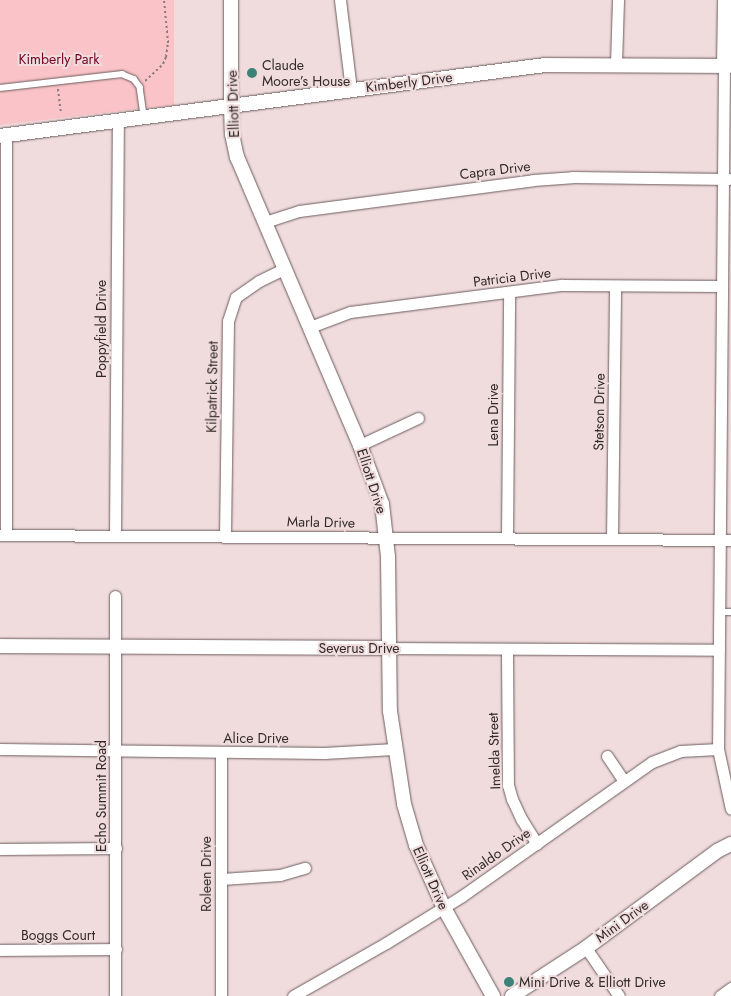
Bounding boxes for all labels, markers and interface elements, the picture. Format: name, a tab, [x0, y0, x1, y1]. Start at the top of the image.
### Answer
park label: Kimberly Park	[19, 51, 99, 67]
place label: Claude Moore’s House	[262, 57, 350, 90]
marker: Claude Moore’s House	[246, 67, 258, 79]
street label: Kimberly Drive	[365, 68, 453, 96]
street label: Elliott Drive	[223, 70, 243, 138]
street label: Capra Drive	[459, 157, 531, 183]
street label: Patricia Drive	[472, 264, 552, 290]
street label: Poppyfield Drive	[93, 280, 109, 378]
street label: Kilpatrick Street	[203, 341, 221, 433]
street label: Stetson Drive	[590, 373, 608, 451]
street label: Lena Drive	[485, 384, 501, 446]
street label: Elliott Drive	[354, 446, 390, 516]
street label: Marla Drive	[287, 513, 355, 531]
street label: Severus Drive	[319, 640, 399, 656]
street label: Imelda Street	[484, 712, 504, 790]
street label: Alice Drive	[223, 730, 289, 746]
street label: Echo Summit Road	[93, 740, 109, 852]
street label: Rinaldo Drive	[459, 824, 533, 884]
street label: Roleen Drive	[198, 836, 214, 912]
street label: Elliott Drive	[410, 844, 452, 912]
street label: Mini Drive	[592, 896, 652, 946]
street label: Boggs Court	[21, 927, 95, 943]
place label: Mini Drive & Elliott Drive	[519, 974, 666, 990]
marker: Mini Drive & Elliott Drive	[503, 976, 515, 988]

